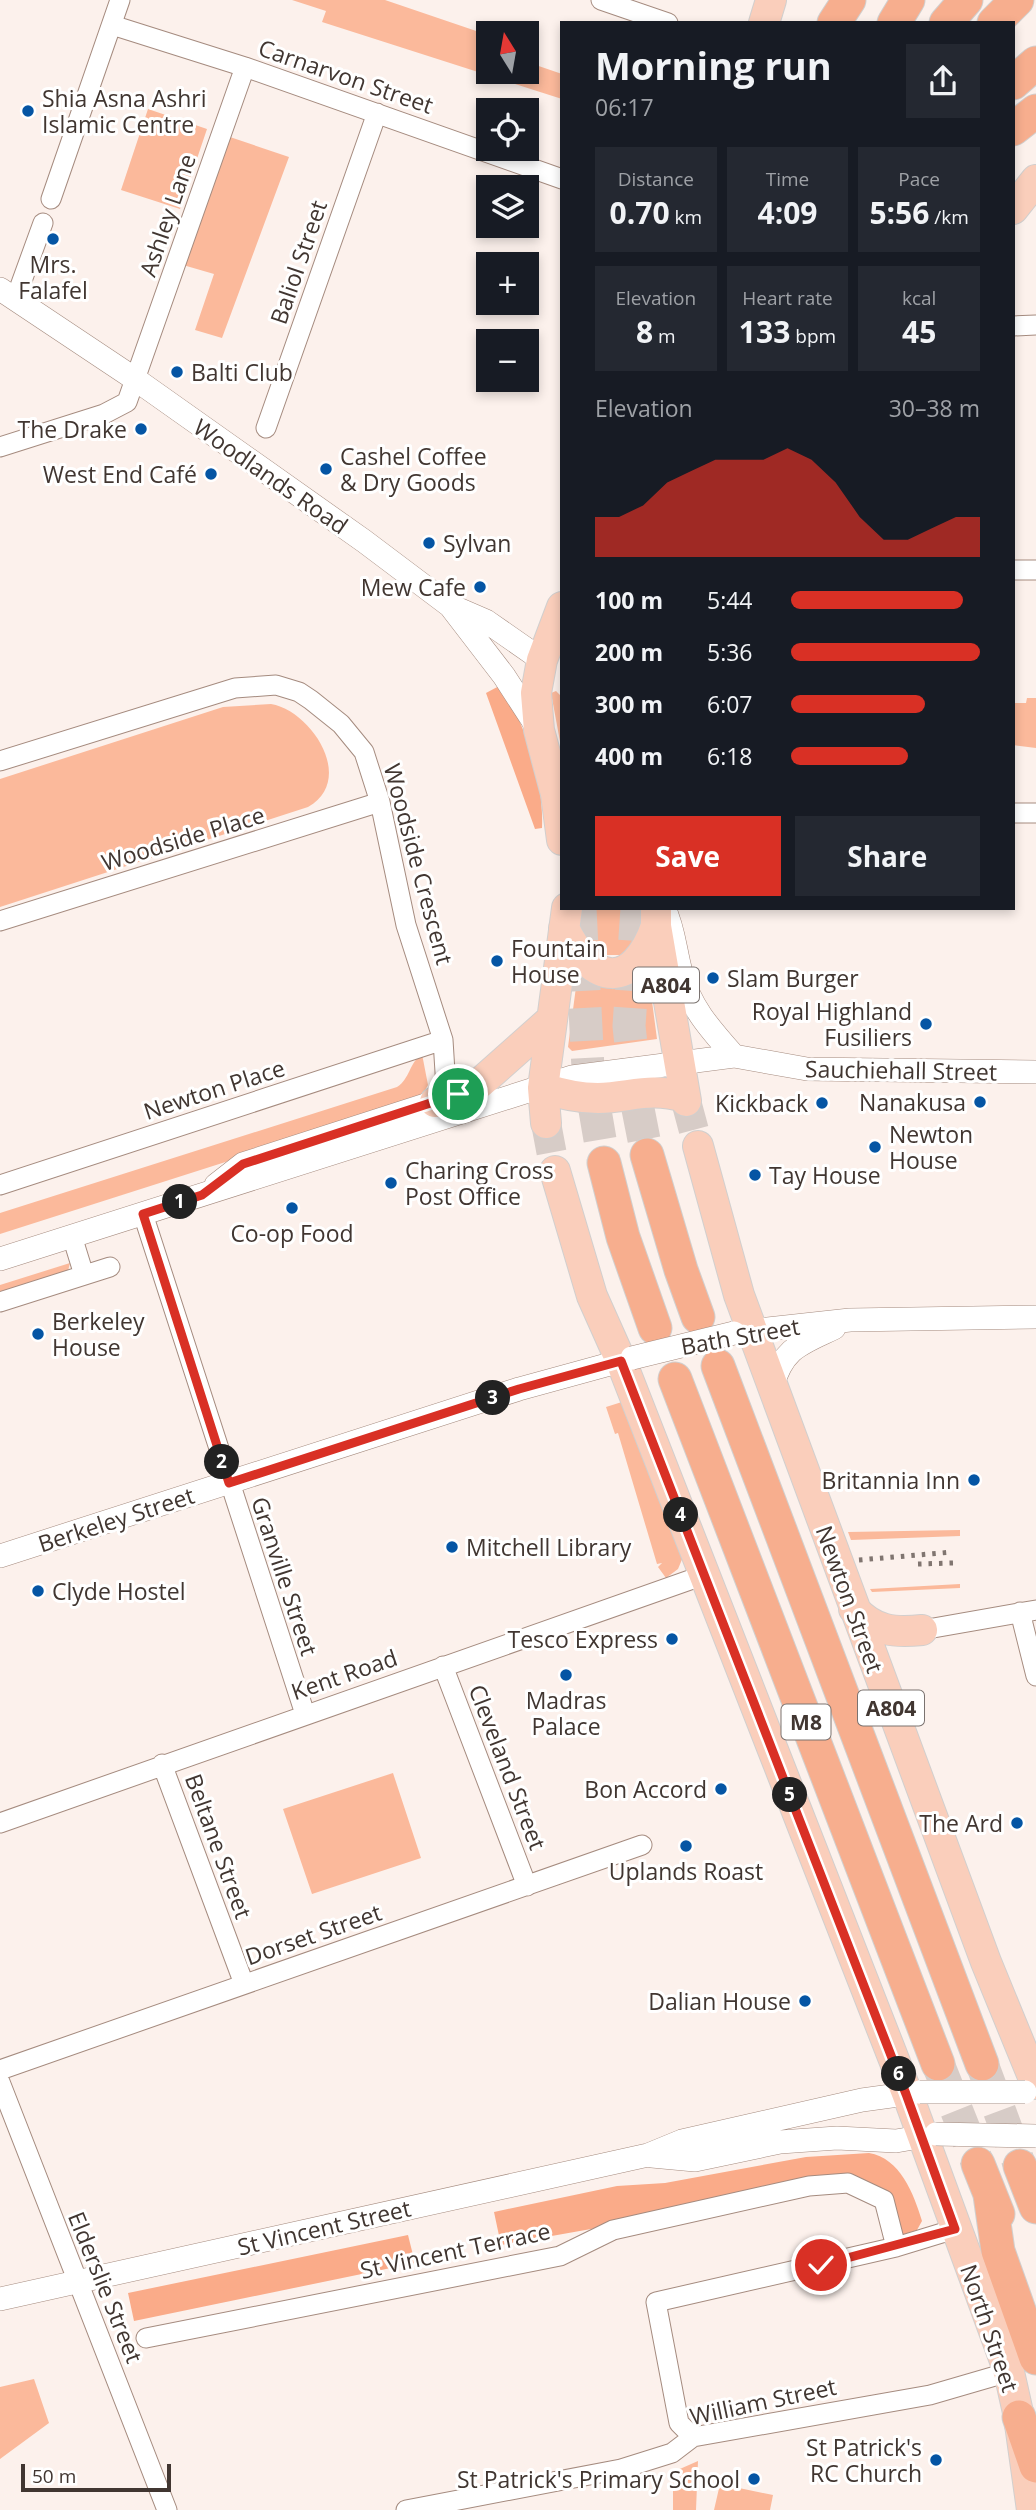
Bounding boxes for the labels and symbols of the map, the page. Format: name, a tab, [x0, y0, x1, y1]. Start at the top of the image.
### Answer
north arrow	[476, 21, 539, 84]
street label: Carnarvon Street	[254, 31, 438, 121]
place label: Shia Asna Ashri Islamic Centre	[42, 82, 206, 140]
marker: Shia Asna Ashri Islamic Centre	[20, 103, 36, 119]
street label: Ashley Lane	[131, 149, 203, 281]
street label: Baliol Street	[262, 196, 334, 328]
marker: Mrs. Falafel	[45, 231, 61, 247]
place label: Mrs. Falafel	[18, 248, 88, 306]
place label: Balti Club	[191, 356, 293, 388]
marker: Balti Club	[169, 364, 185, 380]
street label: Woodlands Road	[187, 411, 355, 541]
place label: The Drake	[17, 413, 127, 445]
marker: The Drake	[133, 421, 149, 437]
place label: Cashel Coffee & Dry Goods	[340, 440, 487, 498]
place label: West End Café	[43, 458, 197, 490]
marker: Cashel Coffee & Dry Goods	[318, 461, 334, 477]
marker: West End Café	[203, 466, 219, 482]
place label: Sylvan	[443, 527, 511, 559]
marker: Sylvan	[421, 535, 437, 551]
place label: Mew Cafe	[361, 571, 466, 603]
marker: Mew Cafe	[472, 579, 488, 595]
street label: Woodside Crescent	[377, 760, 461, 968]
street label: Woodside Place	[97, 798, 269, 878]
place label: Fountain House	[511, 932, 606, 990]
marker: Fountain House	[489, 953, 505, 969]
place label: Slam Burger	[727, 962, 859, 994]
road number: A804	[633, 968, 699, 1002]
marker: Slam Burger	[705, 970, 721, 986]
place label: Royal Highland Fusiliers	[752, 995, 912, 1053]
marker: Royal Highland Fusiliers	[918, 1016, 934, 1032]
street label: Newton Place	[139, 1051, 289, 1127]
street label: Sauchiehall Street	[805, 1052, 997, 1088]
pin	[428, 1064, 488, 1124]
place label: Nanakusa	[859, 1086, 966, 1118]
place label: Kickback	[715, 1087, 808, 1119]
marker: Nanakusa	[972, 1094, 988, 1110]
marker: Kickback	[814, 1095, 830, 1111]
place label: Newton House	[889, 1118, 973, 1176]
marker: Newton House	[867, 1139, 883, 1155]
place label: Charing Cross Post Office	[405, 1154, 554, 1212]
place label: Tay House	[769, 1159, 881, 1191]
marker: Tay House	[747, 1167, 763, 1183]
marker: Charing Cross Post Office	[383, 1175, 399, 1191]
pin: 1	[162, 1184, 198, 1220]
marker: Co-op Food	[284, 1200, 300, 1216]
place label: Co-op Food	[230, 1217, 354, 1249]
place label: Berkeley House	[52, 1305, 145, 1363]
street label: Bath Street	[678, 1310, 802, 1362]
marker: Berkeley House	[30, 1326, 46, 1342]
pin: 3	[476, 1380, 510, 1416]
pin: 2	[204, 1444, 240, 1480]
place label: Britannia Inn	[822, 1464, 960, 1496]
marker: Britannia Inn	[966, 1472, 982, 1488]
street label: Berkeley Street	[34, 1479, 198, 1559]
street label: Granville Street	[244, 1493, 326, 1659]
pin: 4	[664, 1498, 698, 1532]
street label: Newton Street	[809, 1521, 891, 1677]
place label: Mitchell Library	[466, 1531, 632, 1563]
marker: Mitchell Library	[444, 1539, 460, 1555]
place label: Clyde Hostel	[52, 1575, 185, 1607]
marker: Clyde Hostel	[30, 1583, 46, 1599]
place label: Tesco Express	[508, 1623, 658, 1655]
marker: Tesco Express	[664, 1631, 680, 1647]
street label: Kent Road	[287, 1641, 401, 1707]
marker: Madras Palace	[558, 1667, 574, 1683]
street label: Cleveland Street	[462, 1680, 554, 1854]
place label: Madras Palace	[526, 1684, 606, 1742]
road number: A804	[858, 1690, 924, 1726]
road number: M8	[782, 1704, 830, 1740]
street label: Beltane Street	[178, 1769, 260, 1923]
place label: Bon Accord	[584, 1773, 707, 1805]
pin: 5	[772, 1778, 808, 1812]
marker: Bon Accord	[713, 1781, 729, 1797]
place label: The Ard	[919, 1807, 1003, 1839]
marker: The Ard	[1009, 1815, 1025, 1831]
marker: Uplands Roast	[678, 1838, 694, 1854]
place label: Uplands Roast	[609, 1855, 763, 1887]
street label: Dorset Street	[241, 1896, 385, 1972]
place label: Dalian House	[648, 1985, 791, 2017]
marker: Dalian House	[797, 1993, 813, 2009]
pin: 6	[881, 2056, 916, 2092]
street label: St Vincent Street	[234, 2192, 414, 2262]
street label: Elderslie Street	[61, 2207, 151, 2367]
street label: St Vincent Terrace	[357, 2214, 553, 2286]
pin	[791, 2235, 851, 2295]
street label: North Street	[953, 2260, 1027, 2396]
street label: William Street	[687, 2370, 839, 2432]
place label: St Patrick's RC Church	[806, 2431, 922, 2489]
marker: St Patrick's RC Church	[928, 2452, 944, 2468]
scale bar	[21, 2461, 172, 2493]
place label: St Patrick's Primary School	[457, 2463, 740, 2495]
marker: St Patrick's Primary School	[746, 2471, 762, 2487]

